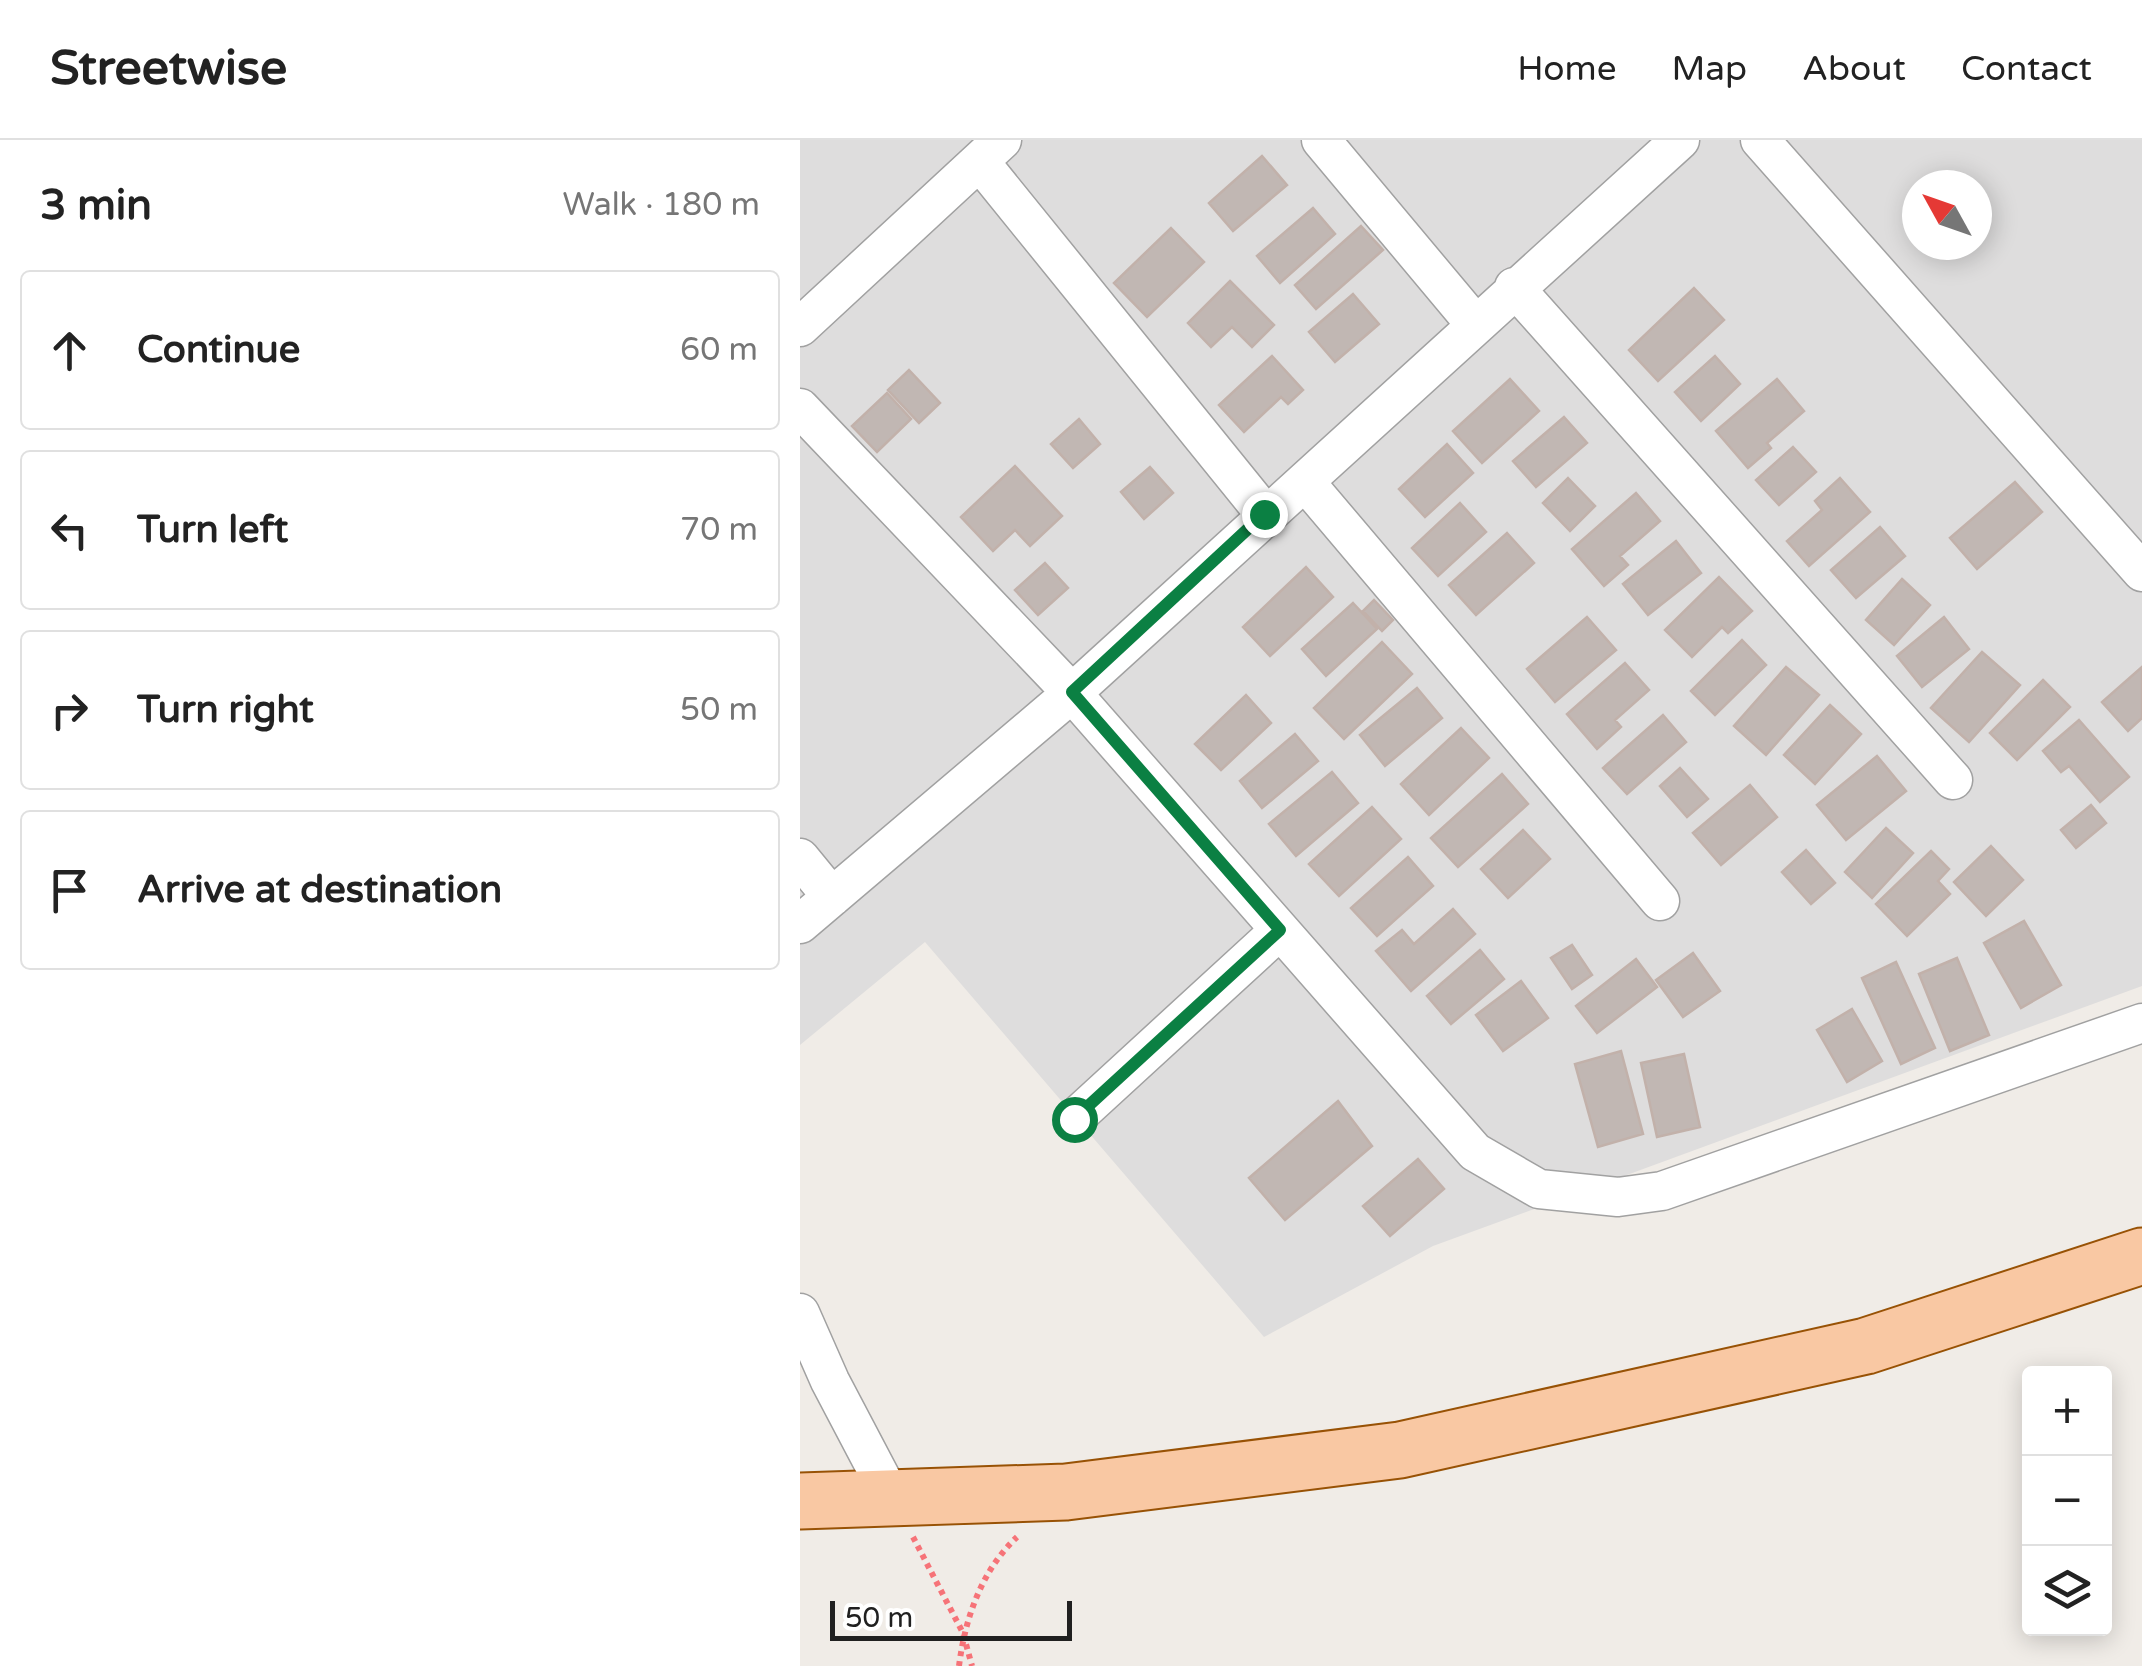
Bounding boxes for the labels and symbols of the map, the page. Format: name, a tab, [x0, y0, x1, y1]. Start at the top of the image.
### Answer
north arrow	[1902, 170, 1992, 260]
route end	[1242, 492, 1288, 538]
route start	[1052, 1097, 1098, 1143]
scale bar	[830, 1596, 1072, 1640]

